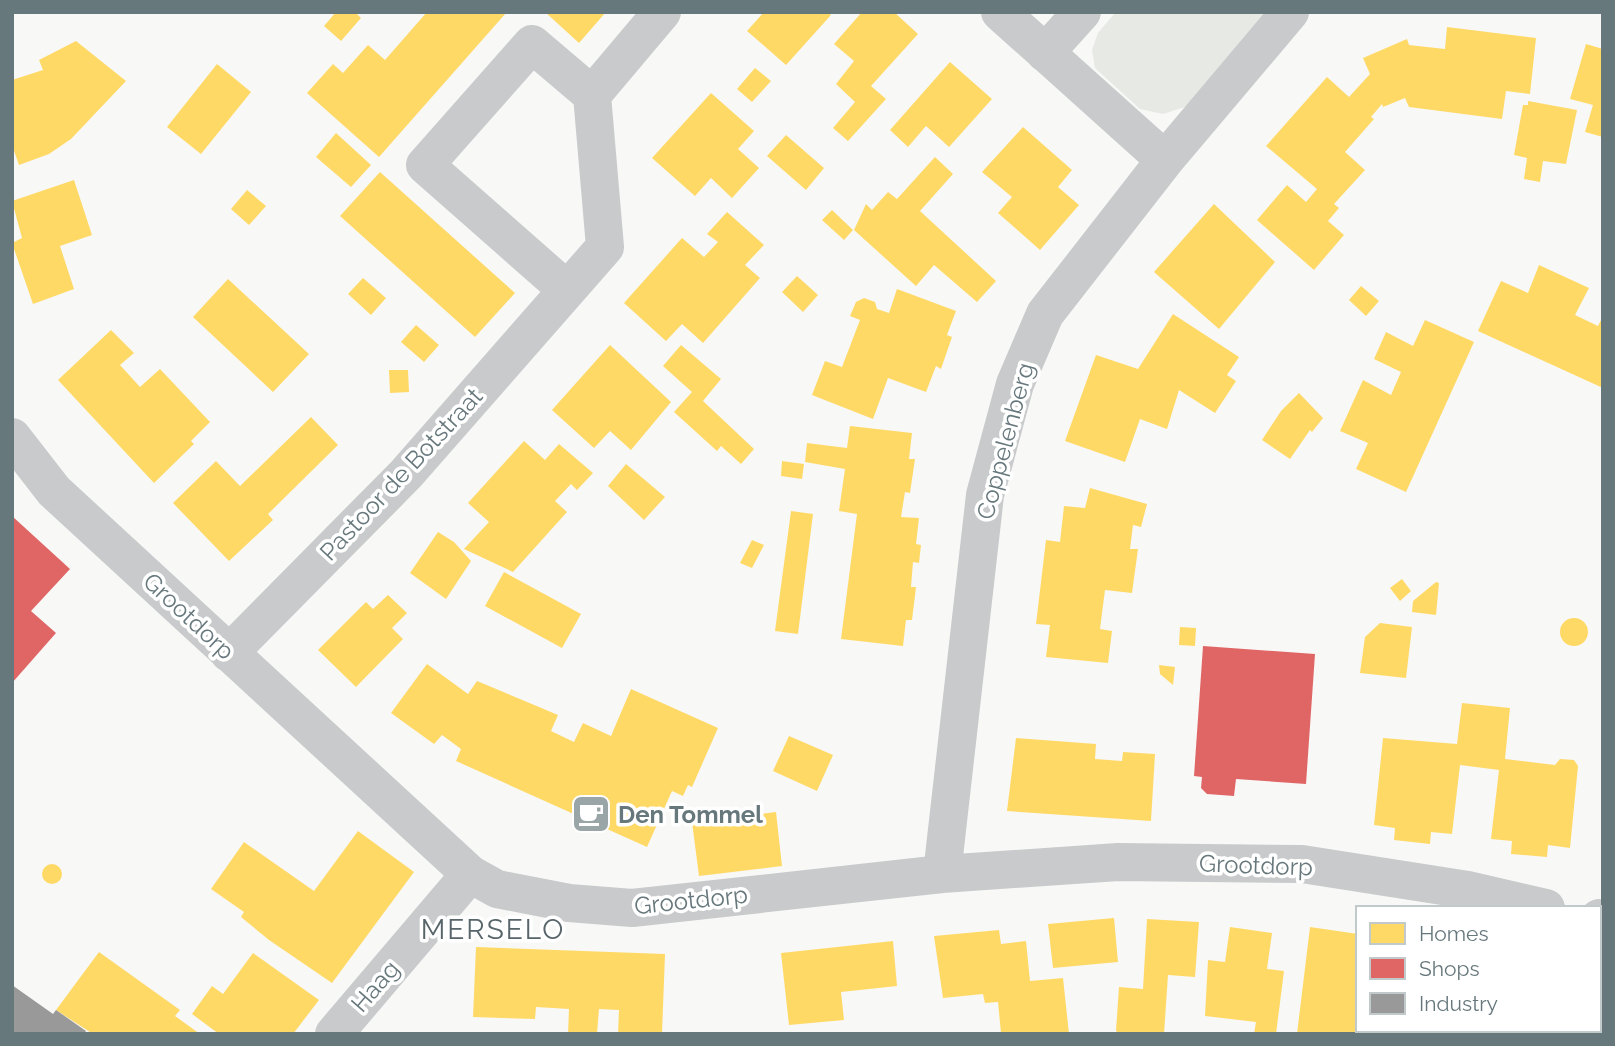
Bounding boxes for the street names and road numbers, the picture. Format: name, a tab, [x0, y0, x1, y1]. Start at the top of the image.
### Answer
street label: Coppelenberg	[970, 360, 1040, 522]
street label: Pastoor de Botstraat	[314, 382, 488, 566]
street label: Grootdorp	[137, 567, 241, 665]
street label: Grootdorp	[1199, 849, 1313, 881]
street label: Grootdorp	[633, 880, 749, 920]
street label: Haag	[345, 954, 405, 1018]

